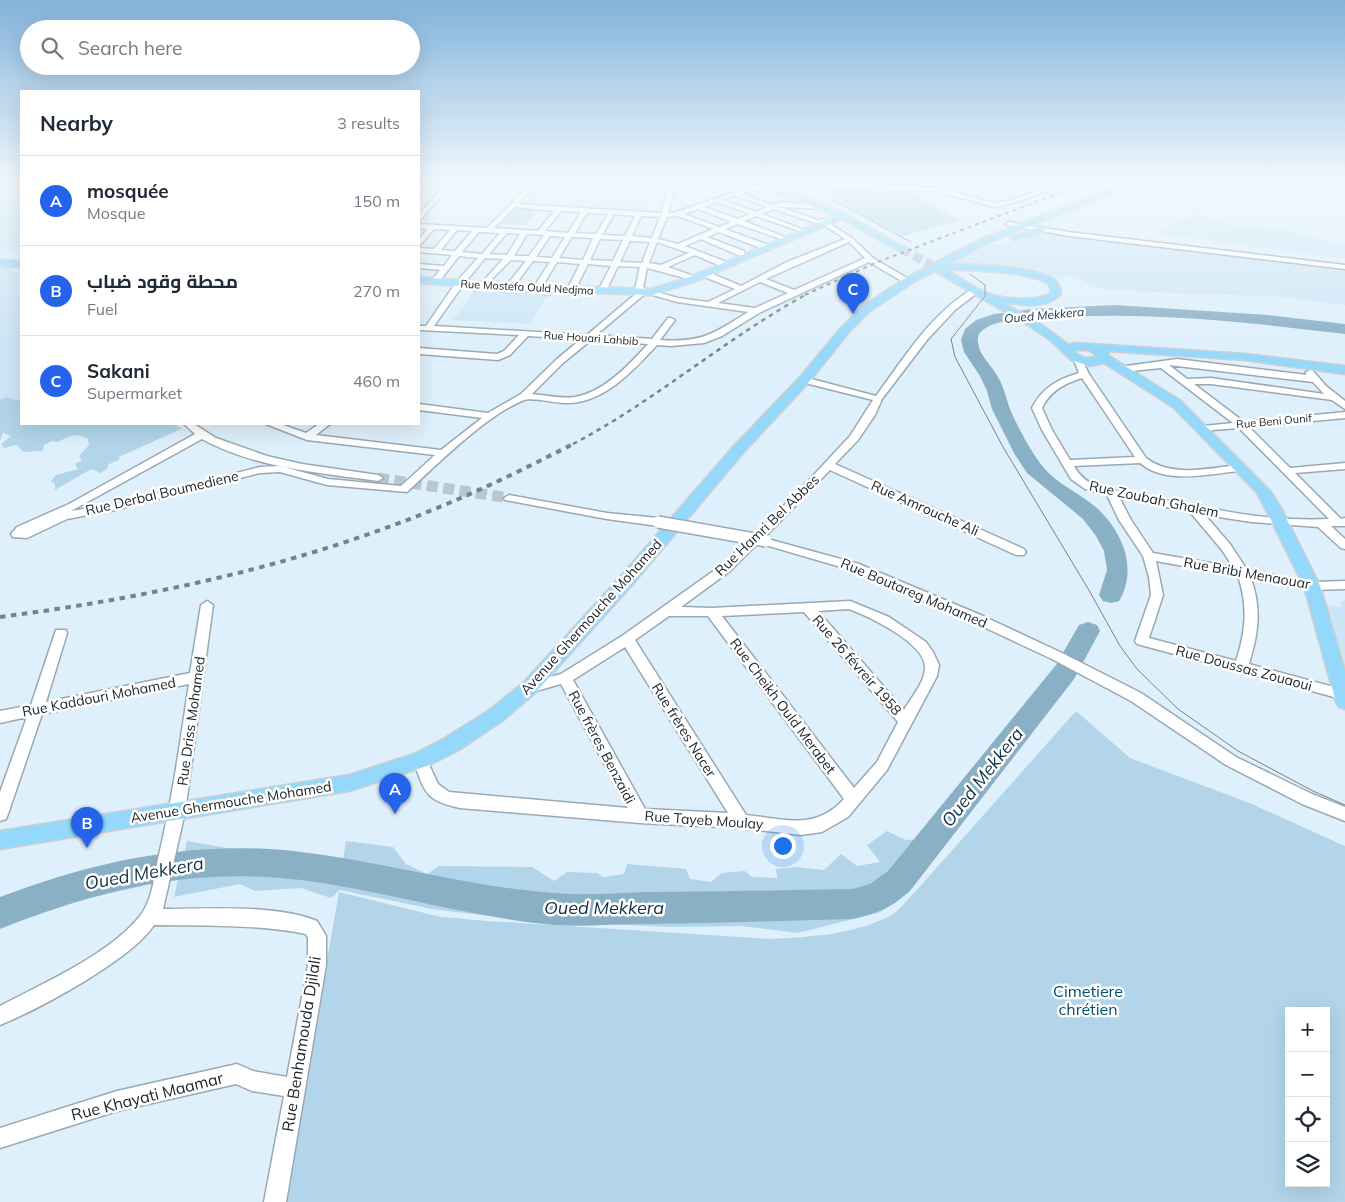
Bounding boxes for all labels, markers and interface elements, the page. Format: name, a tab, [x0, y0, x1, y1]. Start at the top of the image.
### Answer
search box	[20, 20, 420, 75]
icon: search	[38, 34, 66, 62]
text: Search here	[78, 36, 182, 60]
text: Nearby	[40, 110, 113, 136]
text: 3 results	[337, 113, 400, 133]
text: mosquée	[87, 179, 169, 203]
text: A	[50, 191, 62, 211]
text: 150 m	[353, 191, 400, 211]
text: Mosque	[87, 203, 145, 223]
text: محطة وقود ضباب	[87, 269, 238, 293]
pin: C	[837, 273, 869, 314]
street label: Rue Mostefa Ould Nedjma	[460, 277, 594, 297]
text: B	[50, 281, 62, 301]
text: 270 m	[353, 281, 400, 301]
text: Fuel	[87, 299, 118, 319]
water label: Oued Mekkera	[1003, 304, 1085, 326]
street label: Rue Houari Lahbib	[543, 328, 639, 348]
text: Sakani	[87, 359, 150, 383]
text: C	[51, 371, 61, 391]
text: 460 m	[353, 371, 400, 391]
text: Supermarket	[87, 383, 182, 403]
street label: Rue Beni Ounif	[1236, 411, 1313, 431]
street label: Rue Derbal Boumediene	[84, 467, 240, 519]
street label: Rue Hamri Bel Abbes	[711, 470, 823, 580]
street label: Rue Amrouche Ali	[868, 476, 982, 540]
street label: Rue Zoubah Ghalem	[1088, 476, 1220, 522]
street label: Avenue Ghermouche Mohamed	[516, 535, 666, 699]
street label: Rue Bribi Menaouar	[1182, 553, 1313, 593]
street label: Rue Boutareg Mohamed	[838, 554, 990, 632]
street label: Rue 26 févreir 1958	[808, 611, 906, 719]
street label: Rue Cheikh Ould Merabet	[726, 635, 840, 777]
street label: Rue Doussas Zouaoui	[1174, 641, 1314, 695]
street label: Rue Driss Mohamed	[173, 655, 209, 787]
street label: Rue Kaddouri Mohamed	[21, 673, 177, 721]
street label: Rue frères Nacer	[648, 679, 721, 781]
street label: Rue frères Benzaidi	[565, 687, 639, 807]
water label: Oued Mekkera	[936, 722, 1028, 831]
pin: A	[379, 773, 411, 814]
street label: Avenue Ghermouche Mohamed	[129, 777, 333, 827]
pin: B	[71, 807, 103, 848]
street label: Rue Tayeb Moulay	[644, 807, 765, 833]
your location	[770, 833, 796, 859]
water label: Oued Mekkera	[83, 851, 205, 895]
water label: Oued Mekkera	[544, 896, 664, 919]
street label: Rue Benhamouda Djilali	[277, 955, 325, 1133]
park label: Cimetiere chrétien	[1053, 981, 1123, 1019]
map controls	[1285, 1007, 1330, 1187]
button: +	[1285, 1007, 1330, 1052]
button: −	[1285, 1052, 1330, 1097]
street label: Rue Khayati Maamar	[69, 1067, 225, 1125]
button: locate	[1285, 1097, 1330, 1142]
button: layers	[1285, 1142, 1330, 1187]

